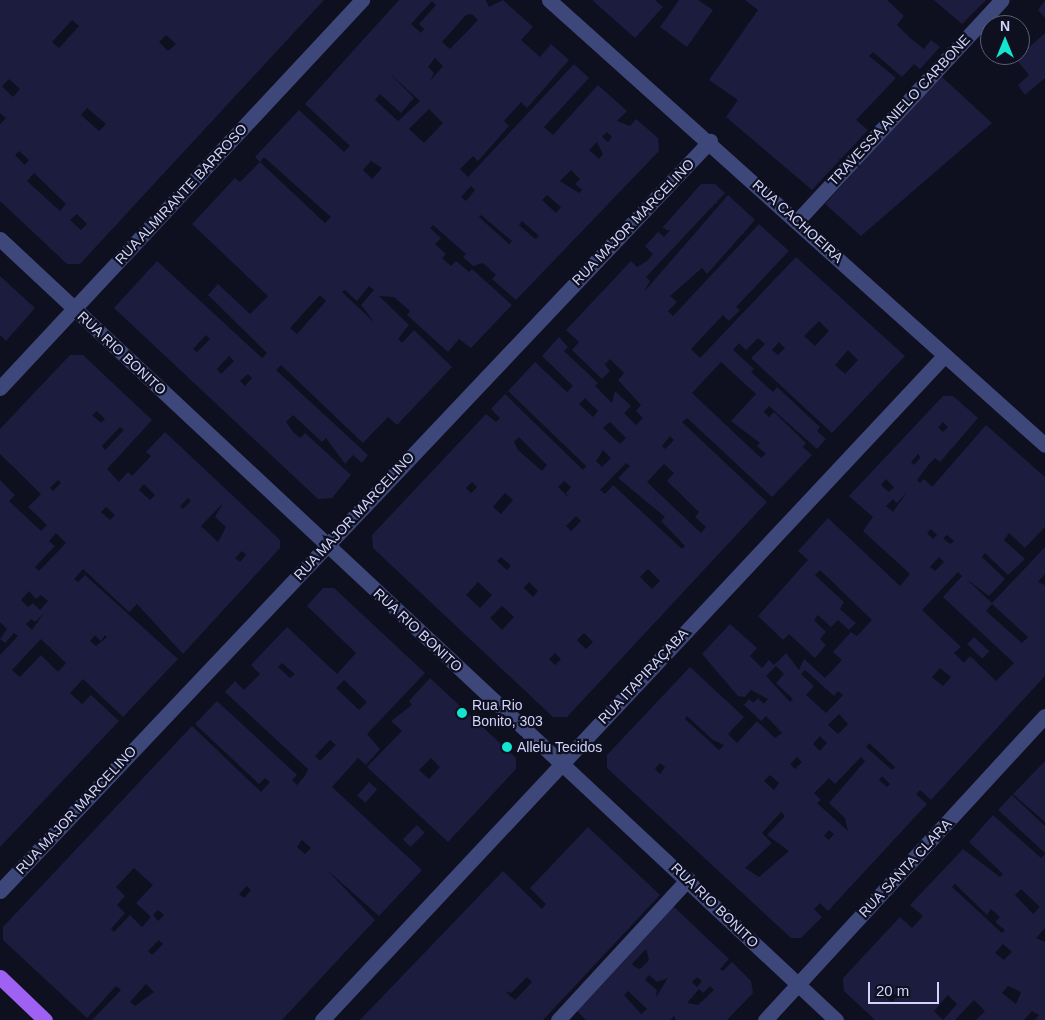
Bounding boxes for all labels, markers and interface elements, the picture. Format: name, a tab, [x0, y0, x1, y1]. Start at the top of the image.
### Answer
north arrow	[980, 15, 1030, 65]
text: N	[1000, 18, 1010, 34]
street label: TRAVESSA ANIELO CARBONE	[824, 30, 974, 190]
street label: RUA ALMIRANTE BARROSO	[111, 120, 251, 268]
street label: RUA MAJOR MARCELINO	[568, 155, 698, 289]
street label: RUA CACHOEIRA	[749, 176, 847, 266]
street label: RUA RIO BONITO	[74, 307, 170, 399]
street label: RUA MAJOR MARCELINO	[290, 448, 418, 584]
street label: RUA RIO BONITO	[370, 584, 466, 676]
street label: RUA ITAPIRAÇABA	[594, 625, 692, 727]
place label: Rua Rio Bonito, 303	[472, 697, 543, 730]
marker: Rua Rio Bonito, 303	[456, 707, 468, 719]
place label: Allelu Tecidos	[517, 739, 603, 755]
marker: Allelu Tecidos	[501, 741, 513, 753]
street label: RUA MAJOR MARCELINO	[12, 742, 140, 878]
street label: RUA SANTA CLARA	[855, 815, 955, 921]
street label: RUA RIO BONITO	[668, 859, 762, 951]
scale bar	[870, 972, 941, 1004]
text: 20 m	[876, 982, 909, 999]

